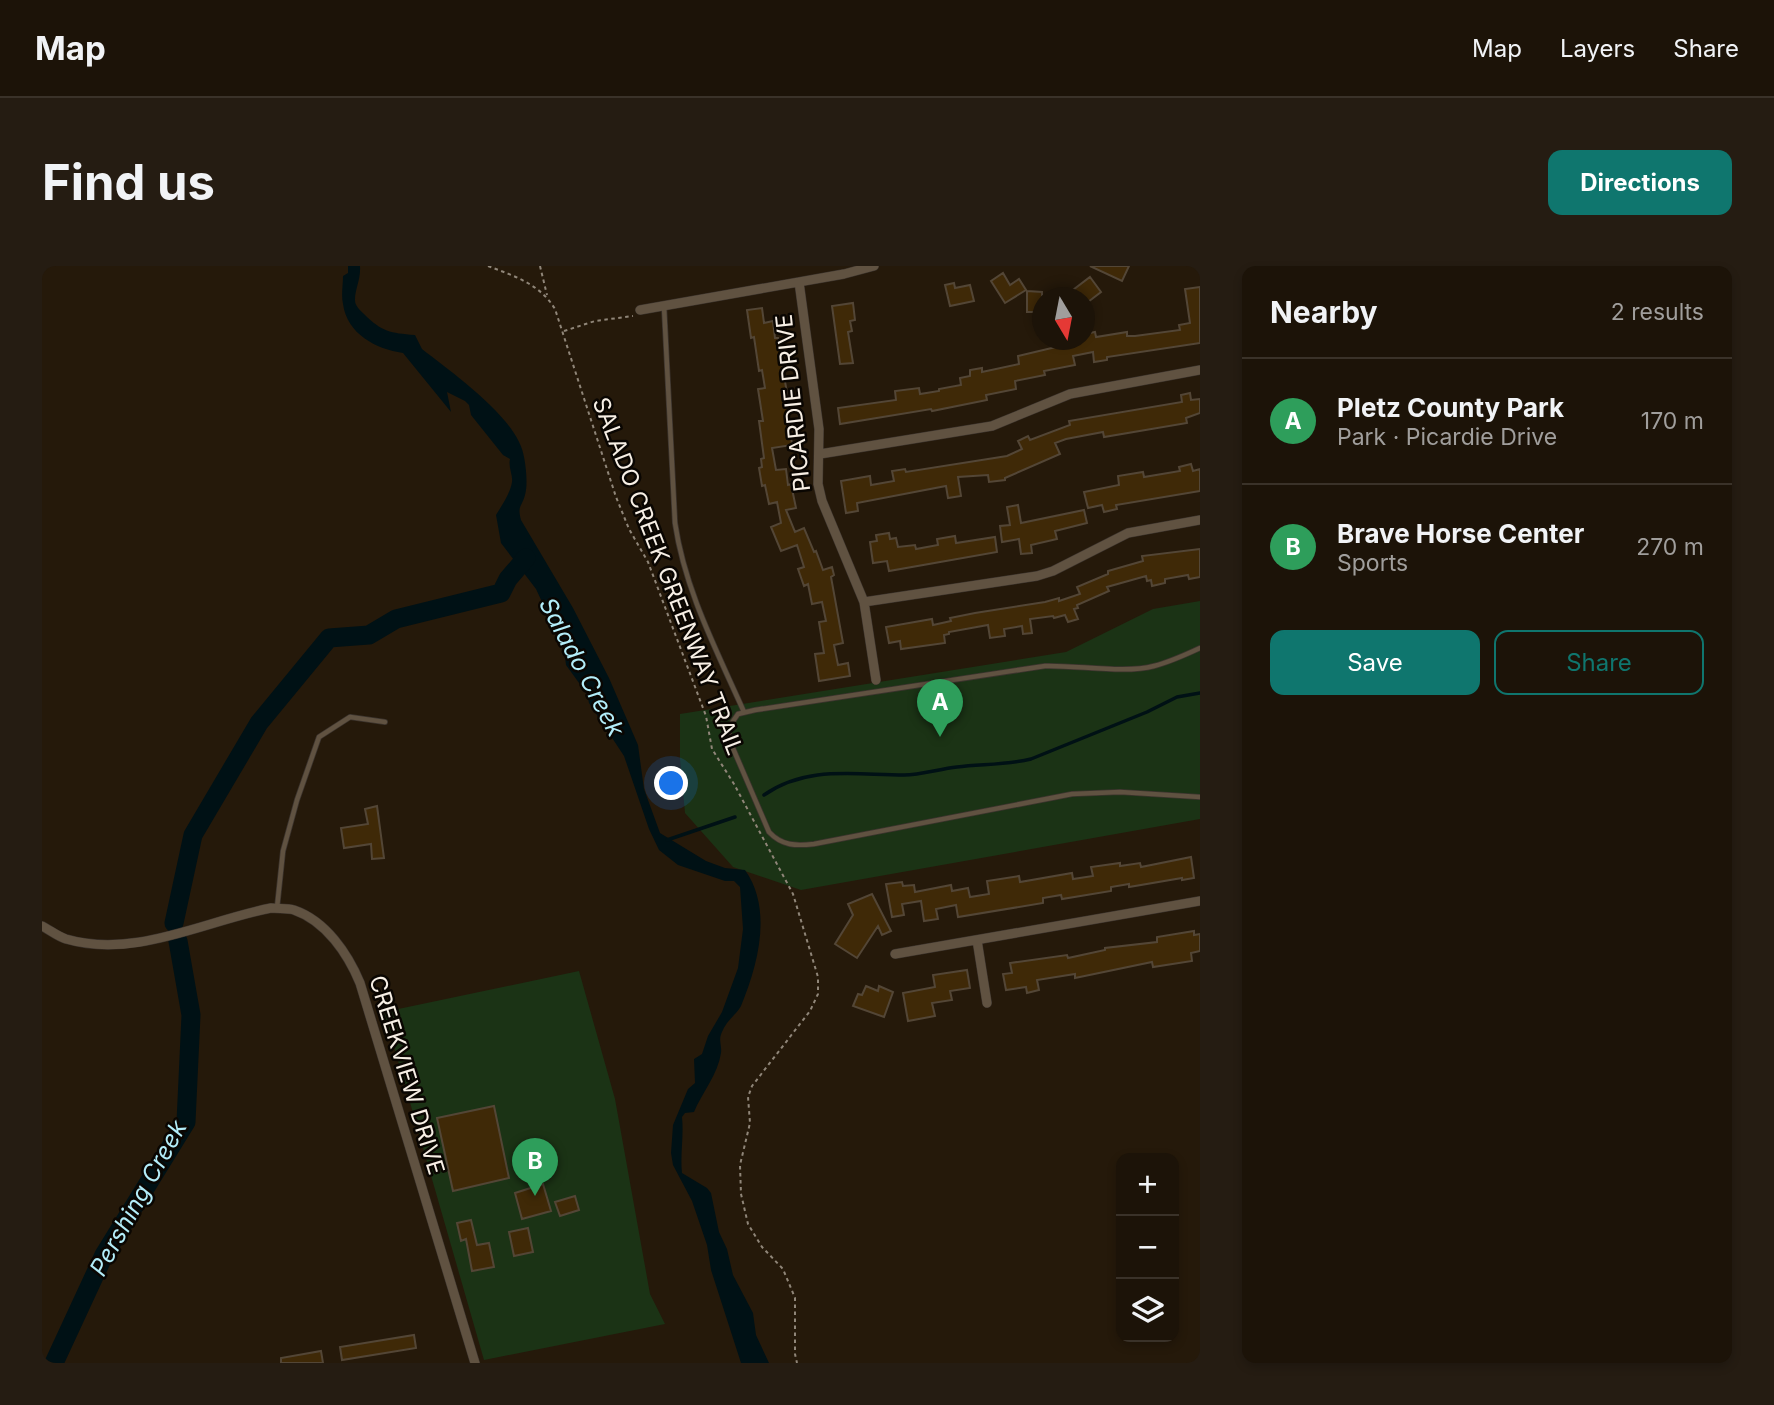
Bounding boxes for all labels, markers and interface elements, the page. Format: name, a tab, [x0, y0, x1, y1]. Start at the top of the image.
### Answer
text: Map	[35, 28, 106, 68]
text: Map	[1472, 34, 1522, 63]
text: Layers	[1560, 34, 1635, 63]
text: Share	[1673, 34, 1739, 63]
button: Directions	[1548, 150, 1732, 215]
text: Find us	[42, 153, 215, 212]
north arrow	[1032, 287, 1095, 350]
text: Nearby	[1270, 294, 1378, 330]
text: 2 results	[1611, 298, 1704, 326]
street label: PICARDIE DRIVE	[770, 313, 816, 493]
text: Pletz County Park	[1337, 392, 1564, 423]
street label: SALADO CREEK GREENWAY TRAIL	[587, 393, 749, 759]
text: A	[1284, 407, 1302, 435]
text: 170 m	[1641, 407, 1704, 435]
text: Park · Picardie Drive	[1337, 423, 1557, 451]
text: Brave Horse Center	[1337, 518, 1584, 549]
text: B	[1285, 533, 1301, 561]
text: 270 m	[1636, 533, 1704, 561]
text: Sports	[1337, 549, 1408, 577]
water label: Salado Creek	[533, 592, 631, 742]
button: Save	[1270, 630, 1480, 695]
button: Share	[1494, 630, 1704, 695]
pin: A	[917, 679, 963, 737]
your location	[654, 766, 688, 800]
street label: CREEKVIEW DRIVE	[363, 972, 451, 1178]
water label: Pershing Creek	[83, 1114, 193, 1281]
pin: B	[512, 1138, 558, 1196]
map controls	[1116, 1153, 1179, 1342]
button: +	[1116, 1153, 1179, 1216]
button: −	[1116, 1216, 1179, 1279]
button: layers	[1116, 1279, 1179, 1342]

